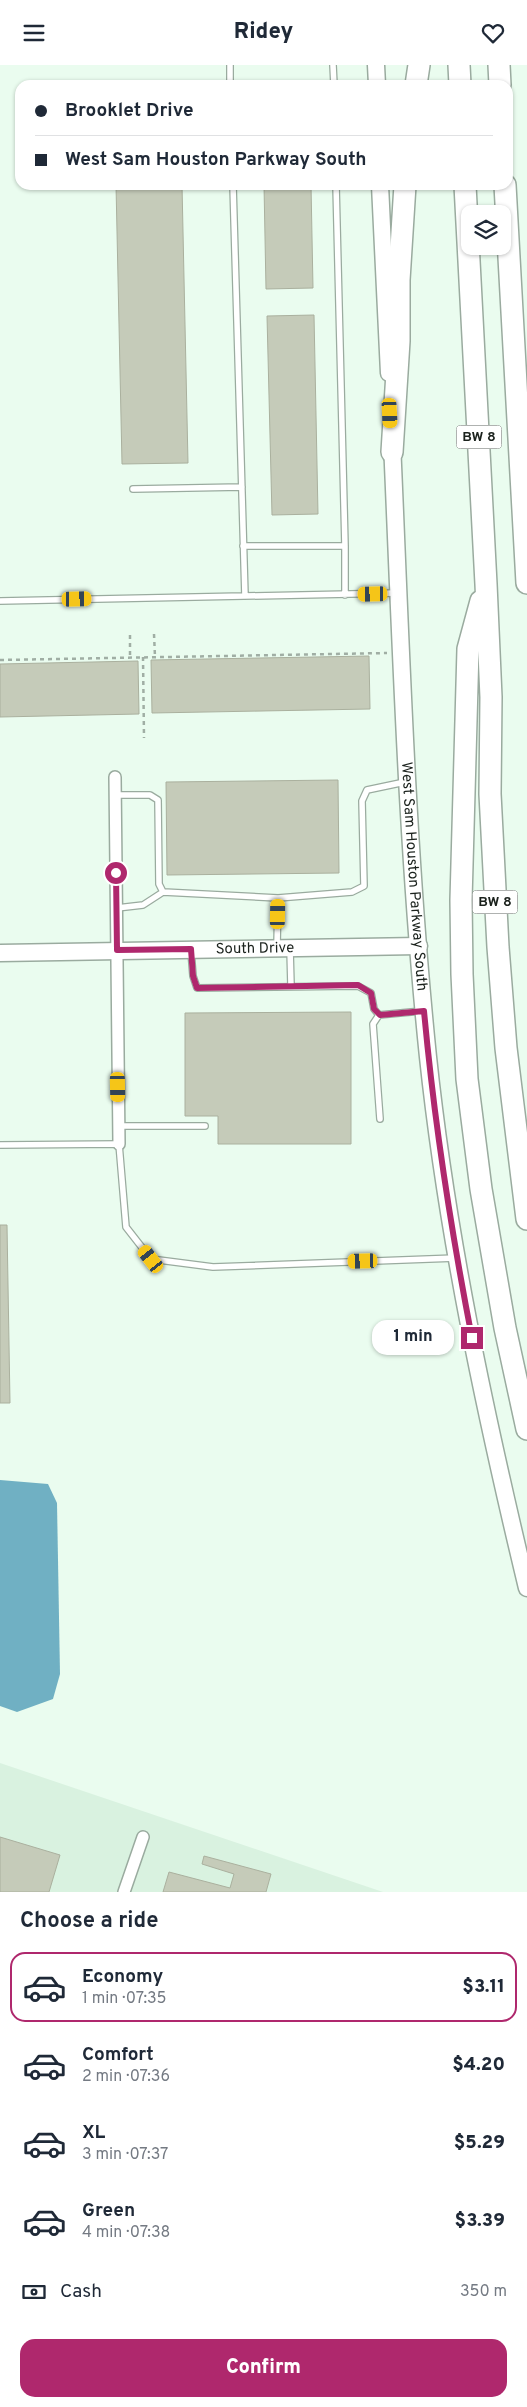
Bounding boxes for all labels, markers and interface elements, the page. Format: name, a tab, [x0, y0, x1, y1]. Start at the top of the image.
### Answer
icon: menu	[20, 19, 48, 47]
text: Ridey	[234, 19, 293, 46]
icon: heart	[479, 19, 507, 47]
text: Brooklet Drive	[65, 99, 194, 123]
text: West Sam Houston Parkway South	[65, 148, 367, 172]
map controls	[461, 205, 511, 255]
button: layers	[461, 205, 511, 255]
car	[381, 398, 398, 428]
road number: BW 8	[456, 426, 502, 449]
car	[357, 586, 388, 602]
car	[61, 591, 92, 607]
street label: West Sam Houston Parkway South	[397, 761, 431, 992]
route start	[105, 862, 127, 884]
road number: BW 8	[472, 891, 518, 914]
car	[270, 899, 285, 929]
street label: South Drive	[216, 939, 294, 959]
car	[110, 1072, 125, 1102]
car	[135, 1243, 166, 1275]
car	[347, 1253, 378, 1269]
callout: 1 min	[372, 1321, 454, 1355]
text: 1 min	[393, 1327, 433, 1347]
route end	[461, 1327, 483, 1349]
text: Choose a ride	[20, 1908, 158, 1935]
icon: car	[22, 1965, 67, 2010]
text: Economy	[82, 1965, 163, 1989]
text: $3.11	[462, 1975, 505, 1999]
text: 1 min · 07:35	[82, 1989, 167, 2009]
icon: car	[22, 2043, 67, 2088]
text: Comfort	[82, 2043, 154, 2067]
text: $4.20	[452, 2053, 505, 2077]
text: 2 min · 07:36	[82, 2067, 170, 2087]
icon: car	[22, 2121, 67, 2166]
text: XL	[82, 2121, 105, 2145]
text: $5.29	[454, 2131, 505, 2155]
text: 3 min · 07:37	[82, 2145, 168, 2165]
icon: car	[22, 2199, 67, 2244]
text: Green	[82, 2199, 135, 2223]
text: $3.39	[455, 2209, 505, 2233]
text: 4 min · 07:38	[82, 2223, 170, 2243]
icon: cash	[20, 2278, 48, 2306]
text: Cash	[60, 2280, 102, 2304]
text: 350 m	[460, 2282, 507, 2302]
button: Confirm	[20, 2339, 507, 2397]

